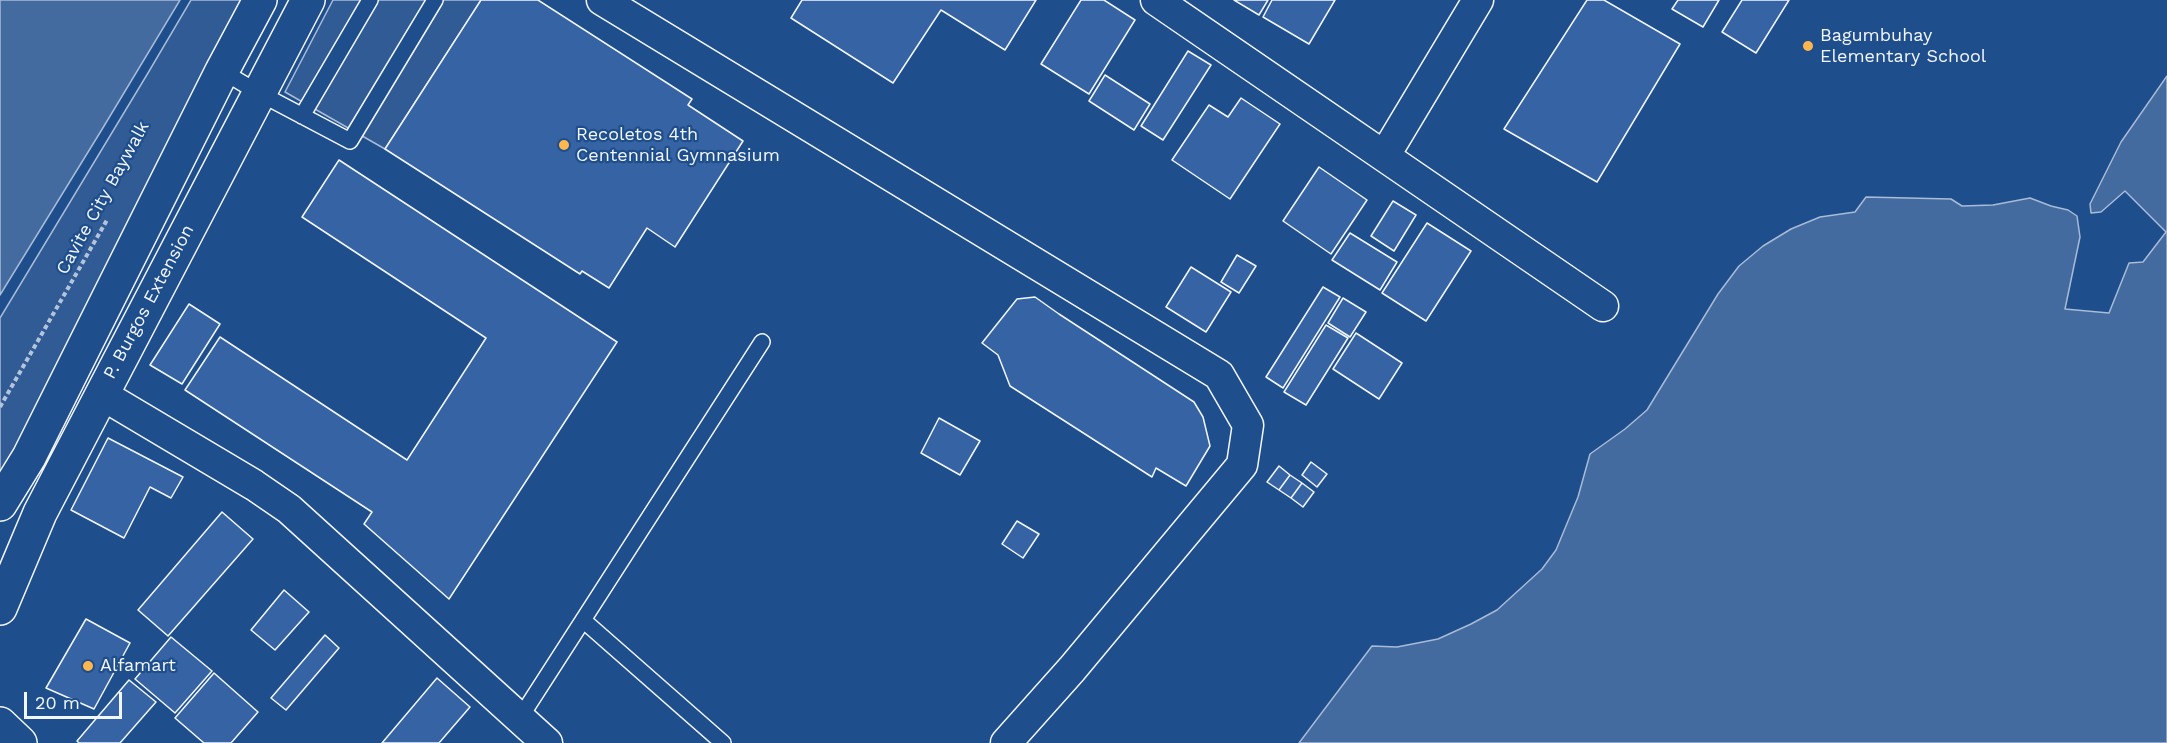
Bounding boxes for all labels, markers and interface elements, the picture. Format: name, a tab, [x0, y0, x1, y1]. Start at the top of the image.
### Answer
place label: Bagumbuhay Elementary School	[1820, 25, 1986, 68]
marker: Bagumbuhay Elementary School	[1801, 39, 1815, 53]
street label: Cavite City Baywalk	[52, 118, 154, 278]
place label: Recoletos 4th Centennial Gymnasium	[576, 124, 780, 166]
marker: Recoletos 4th Centennial Gymnasium	[557, 138, 571, 152]
street label: P. Burgos Extension	[99, 221, 199, 383]
place label: Alfamart	[100, 655, 176, 677]
marker: Alfamart	[81, 659, 95, 673]
scale bar	[27, 680, 124, 718]
text: 20 m	[35, 692, 80, 713]

